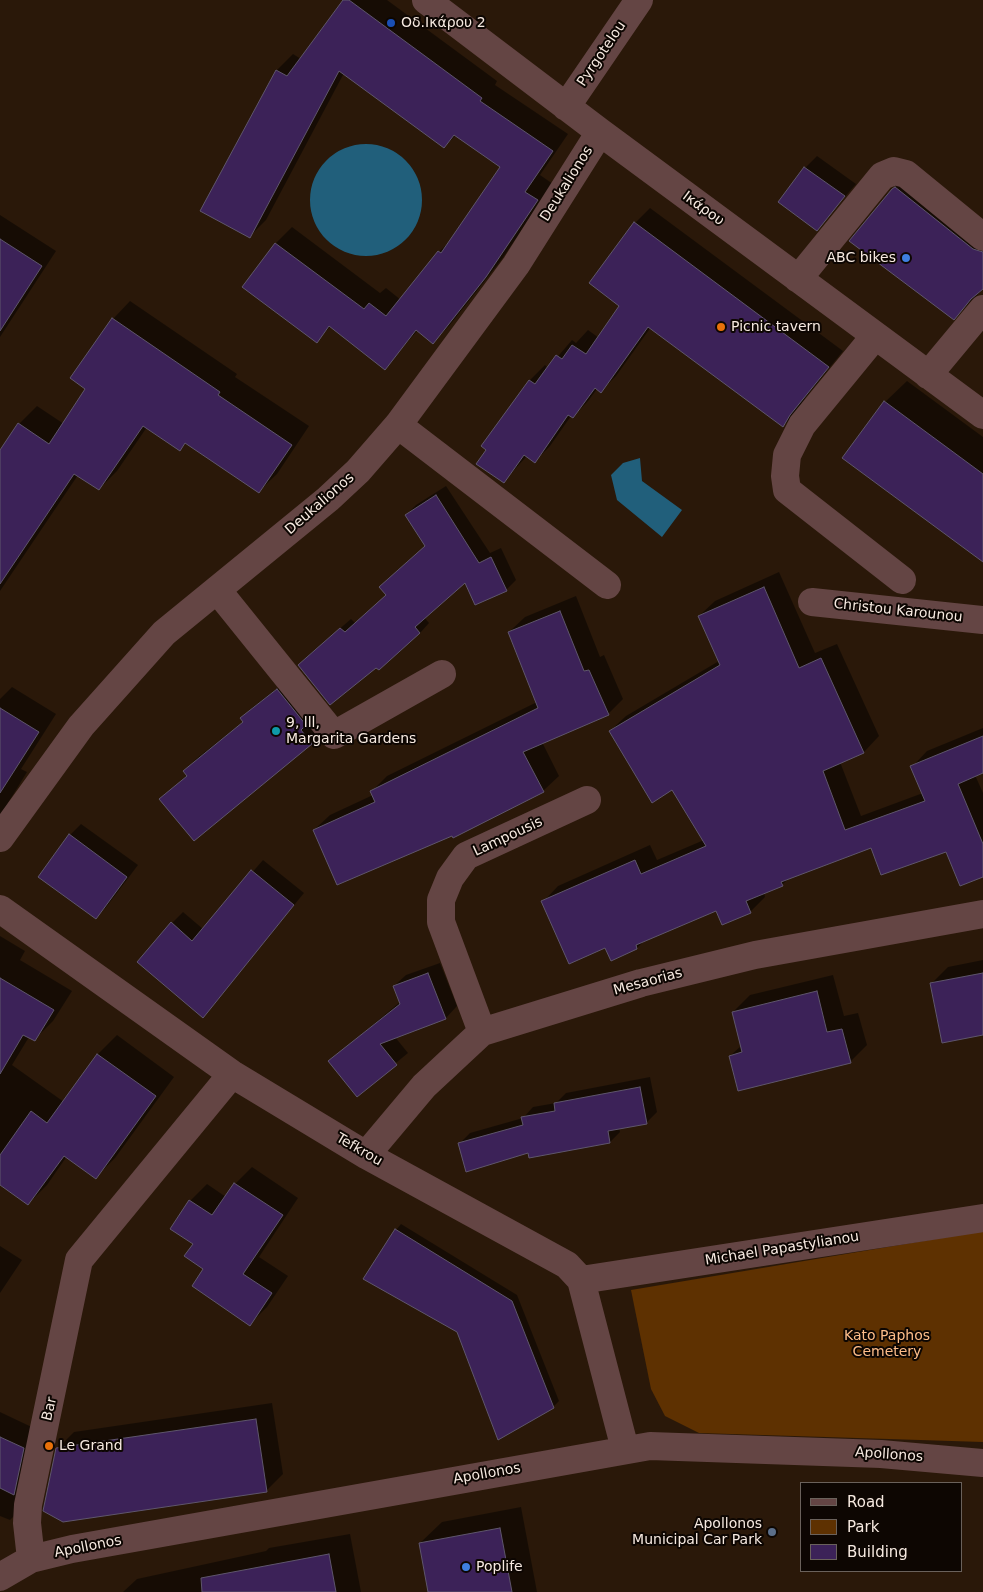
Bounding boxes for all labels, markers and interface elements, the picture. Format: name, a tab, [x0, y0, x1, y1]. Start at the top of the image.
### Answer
place label: Οδ.Ικάρου 2	[401, 15, 486, 31]
marker: Οδ.Ικάρου 2	[385, 17, 397, 29]
street label: Pyrgotelou	[574, 18, 630, 90]
street label: Deukalionos	[537, 143, 597, 225]
street label: Ικάρου	[679, 188, 727, 230]
place label: ABC bikes	[827, 250, 896, 266]
marker: ABC bikes	[900, 252, 912, 264]
place label: Picnic tavern	[731, 319, 821, 335]
marker: Picnic tavern	[715, 321, 727, 333]
street label: Deukalionos	[282, 470, 358, 538]
street label: Christou Karounou	[833, 596, 963, 626]
place label: 9, lll, Margarita Gardens	[286, 715, 416, 748]
marker: 9, lll, Margarita Gardens	[270, 725, 282, 737]
street label: Lampousis	[471, 814, 545, 860]
street label: Mesaorias	[612, 965, 684, 999]
street label: Tefkrou	[333, 1130, 385, 1170]
street label: Michael Papastylianou	[704, 1229, 860, 1269]
park label: Kato Paphos Cemetery	[844, 1328, 930, 1360]
street label: Bar	[39, 1395, 61, 1423]
place label: Le Grand	[59, 1438, 123, 1454]
marker: Le Grand	[43, 1440, 55, 1452]
street label: Apollonos	[854, 1444, 924, 1466]
street label: Apollonos	[452, 1460, 522, 1488]
legend	[800, 1482, 963, 1572]
text: Road	[847, 1493, 885, 1511]
place label: Apollonos Municipal Car Park	[632, 1516, 762, 1548]
text: Park	[847, 1518, 879, 1536]
marker: Apollonos Municipal Car Park	[766, 1526, 778, 1538]
street label: Apollonos	[53, 1532, 123, 1562]
text: Building	[847, 1543, 908, 1561]
place label: Poplife	[476, 1559, 523, 1575]
marker: Poplife	[460, 1561, 472, 1573]

